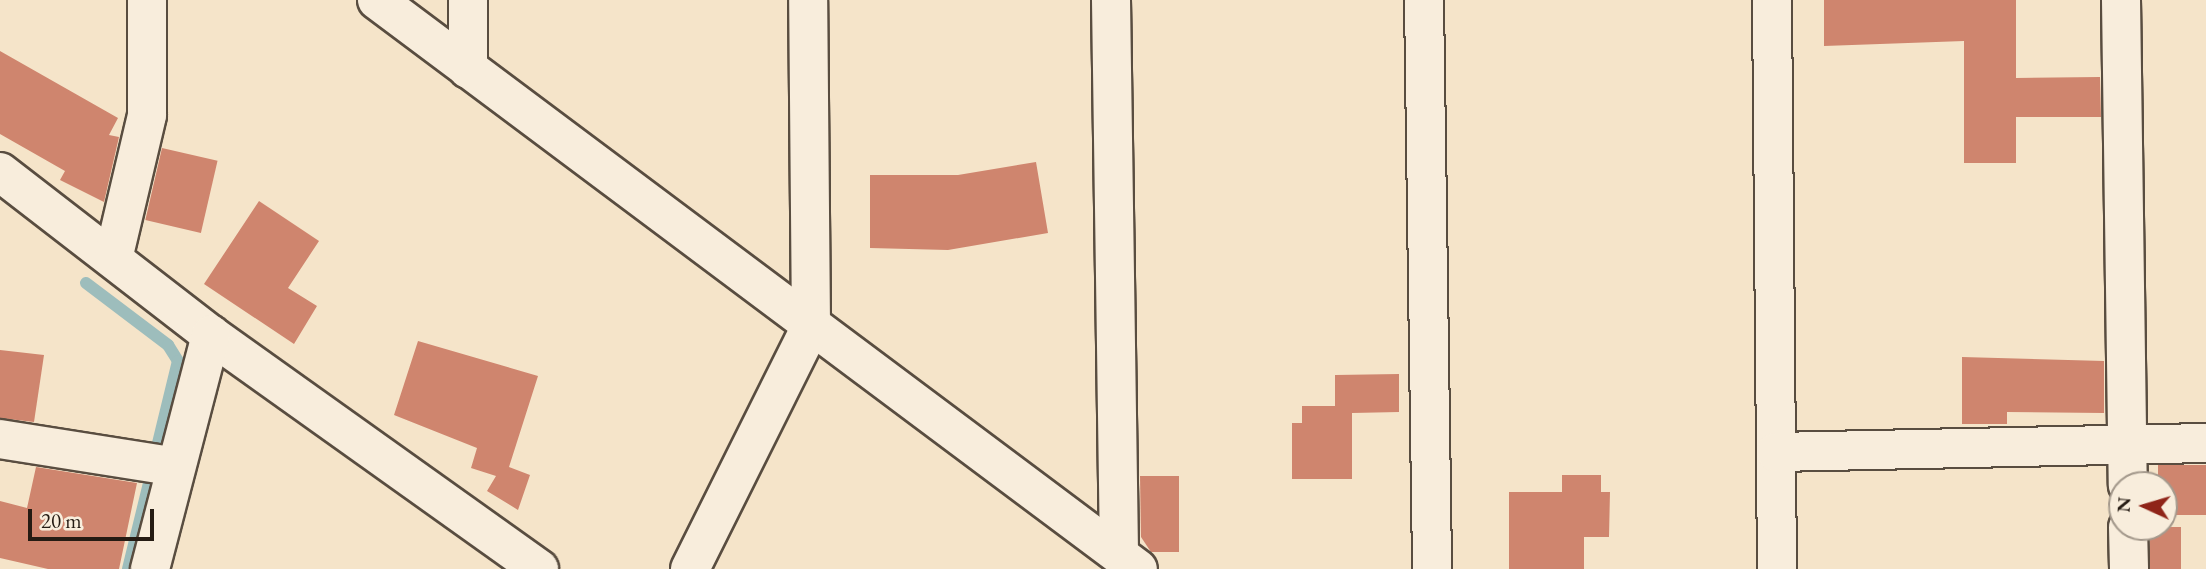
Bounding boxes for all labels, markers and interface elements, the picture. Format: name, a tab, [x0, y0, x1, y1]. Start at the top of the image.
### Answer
north arrow	[2108, 471, 2178, 541]
scale bar	[32, 496, 158, 540]
text: N	[2111, 496, 2137, 513]
text: 20 m	[41, 507, 82, 534]

